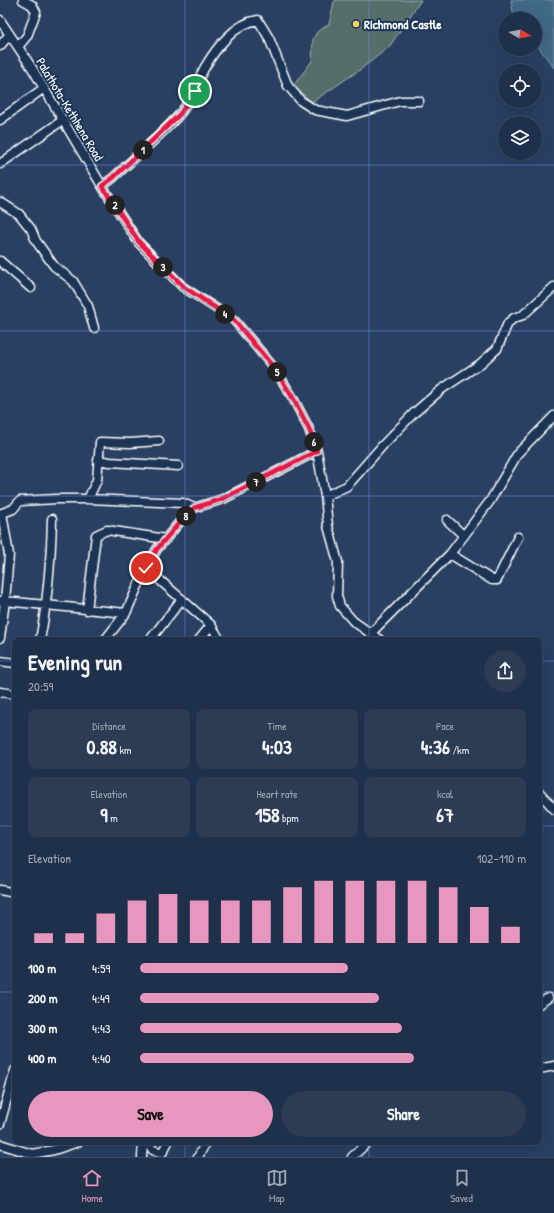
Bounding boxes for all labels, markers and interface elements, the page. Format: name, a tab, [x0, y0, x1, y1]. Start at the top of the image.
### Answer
north arrow	[498, 12, 542, 56]
map controls	[498, 12, 542, 160]
place label: Richmond Castle	[364, 15, 442, 33]
marker: Richmond Castle	[351, 19, 361, 29]
street label: Palathota-Kethhena Road	[32, 54, 108, 164]
button: locate	[498, 64, 542, 108]
pin	[178, 74, 212, 108]
icon: arrive	[184, 80, 206, 102]
button: layers	[498, 116, 542, 160]
pin: 1	[133, 140, 153, 160]
text: 1	[141, 143, 145, 157]
pin: 2	[105, 195, 125, 215]
text: 2	[112, 198, 118, 212]
pin: 3	[153, 257, 173, 277]
text: 3	[161, 260, 165, 274]
pin: 4	[215, 304, 235, 324]
text: 4	[223, 307, 227, 321]
pin: 5	[267, 362, 287, 382]
text: 5	[275, 365, 279, 379]
pin: 6	[304, 432, 324, 452]
text: 6	[312, 435, 316, 449]
pin: 7	[246, 472, 266, 492]
text: 7	[253, 475, 259, 489]
pin: 8	[176, 506, 196, 526]
text: 8	[184, 509, 188, 523]
pin	[129, 551, 163, 585]
icon: check	[135, 557, 157, 579]
text: Evening run	[28, 647, 122, 677]
button: share	[484, 650, 526, 692]
text: 20:59	[28, 677, 53, 695]
text: Distance	[92, 719, 126, 733]
text: Time	[267, 719, 287, 733]
text: Pace	[436, 719, 454, 733]
text: 0.88	[86, 733, 117, 760]
text: 4:03	[262, 733, 292, 760]
text: 4:36	[421, 733, 450, 760]
text: km	[117, 743, 132, 757]
text: /km	[450, 743, 469, 757]
text: Elevation	[91, 787, 127, 801]
text: Heart rate	[256, 787, 298, 801]
text: kcal	[437, 787, 453, 801]
text: 9	[100, 801, 108, 828]
text: 158	[255, 801, 280, 828]
text: 67	[436, 801, 454, 828]
text: m	[108, 811, 118, 825]
text: bpm	[280, 811, 299, 825]
text: Elevation	[28, 849, 71, 867]
text: 102–110 m	[477, 849, 526, 867]
text: 100 m	[28, 959, 56, 977]
text: 4:59	[92, 959, 110, 977]
text: 200 m	[28, 989, 58, 1007]
text: 4:49	[92, 989, 110, 1007]
text: 300 m	[28, 1019, 57, 1037]
text: 4:43	[92, 1019, 111, 1037]
text: 400 m	[28, 1049, 56, 1067]
text: 4:40	[92, 1049, 111, 1067]
button: Save	[28, 1091, 273, 1137]
button: Share	[281, 1091, 526, 1137]
tab: Home	[81, 1167, 103, 1205]
tab: Map	[266, 1167, 288, 1205]
tab: Saved	[450, 1167, 473, 1205]

